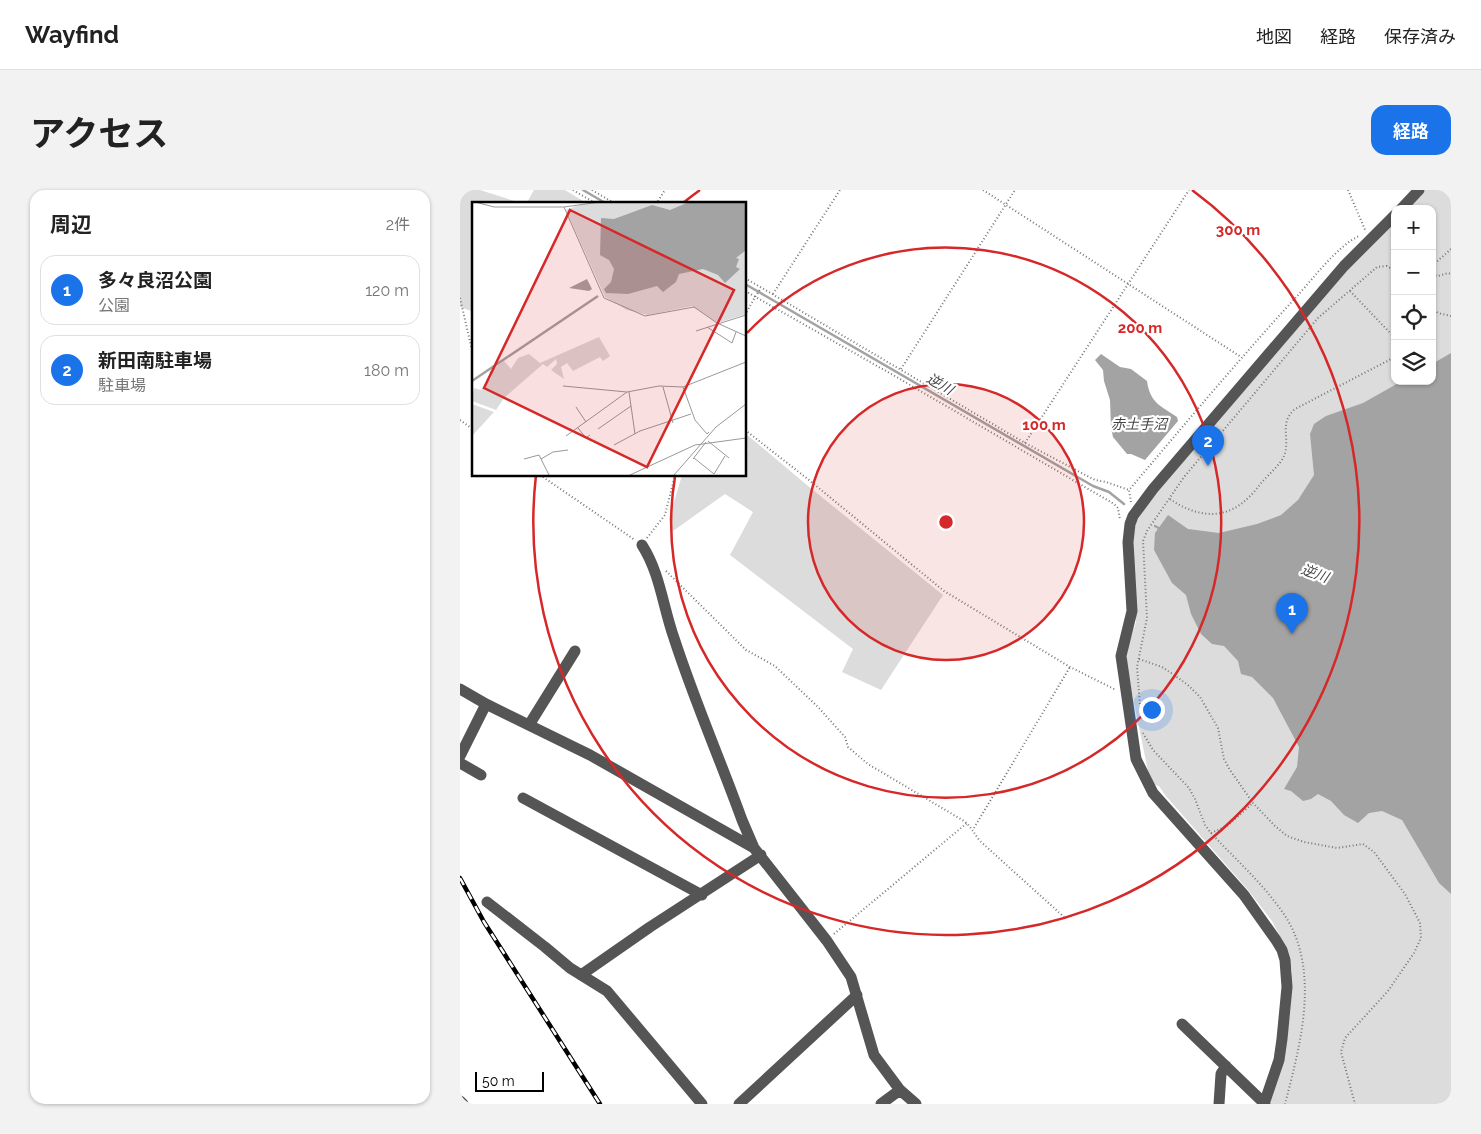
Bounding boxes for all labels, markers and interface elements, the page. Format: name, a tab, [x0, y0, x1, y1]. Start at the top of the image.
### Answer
text: Wayfind	[25, 20, 119, 49]
text: 地図	[1256, 26, 1292, 47]
text: 経路	[1320, 26, 1356, 47]
text: 保存済み	[1384, 26, 1456, 47]
button: 経路	[1371, 105, 1451, 155]
text: アクセス	[30, 113, 168, 154]
inset map	[472, 202, 746, 476]
map controls	[1391, 205, 1436, 385]
button: +	[1391, 205, 1436, 250]
text: 周辺	[50, 212, 92, 237]
text: 2件	[386, 215, 410, 234]
text: 300 m	[1216, 221, 1260, 239]
button: −	[1391, 250, 1436, 295]
text: 多々良沼公園	[98, 269, 212, 291]
text: 1	[63, 281, 71, 300]
text: 120 m	[365, 281, 409, 300]
button: locate	[1391, 295, 1436, 340]
text: 公園	[98, 296, 130, 315]
text: 200 m	[1118, 319, 1162, 337]
button: layers	[1391, 340, 1436, 385]
text: 新田南駐車場	[98, 349, 212, 371]
text: 2	[62, 361, 72, 380]
text: 180 m	[364, 361, 409, 380]
water label: 逆川	[924, 370, 958, 399]
text: 駐車場	[98, 376, 146, 395]
text: 100 m	[1022, 416, 1066, 434]
water label: 赤土手沼	[1111, 416, 1169, 432]
pin: 2	[1192, 425, 1224, 466]
centre of rings	[937, 513, 955, 531]
water label: 逆川	[1299, 561, 1333, 586]
pin: 1	[1276, 593, 1308, 634]
your location	[1139, 697, 1165, 723]
scale bar	[475, 1069, 544, 1092]
text: 50 m	[482, 1073, 515, 1089]

